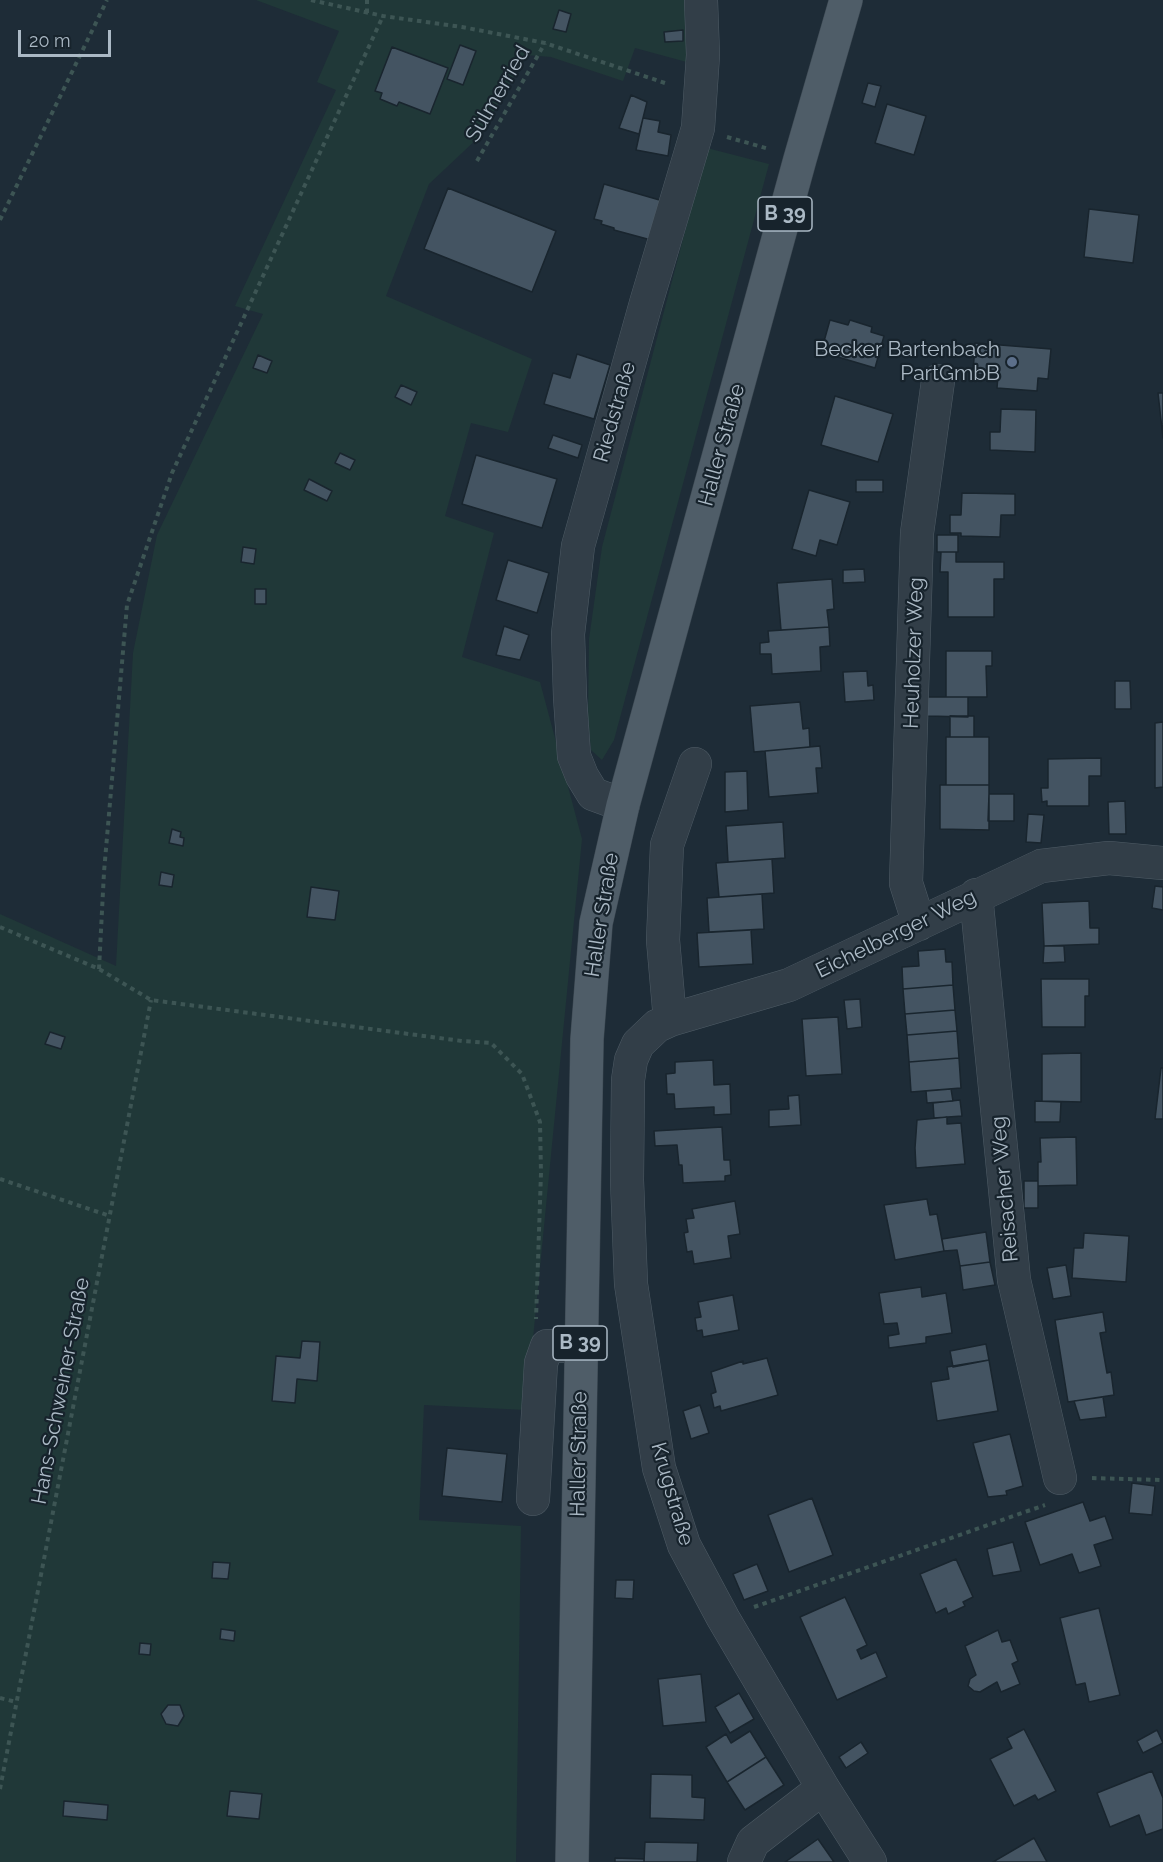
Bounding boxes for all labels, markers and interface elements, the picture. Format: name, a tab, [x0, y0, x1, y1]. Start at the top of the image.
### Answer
scale bar	[21, 18, 114, 56]
text: 20 m	[29, 30, 71, 51]
street label: Sülmerried	[460, 41, 536, 147]
road number: B 39	[758, 197, 812, 231]
place label: Becker Bartenbach PartGmbB	[814, 337, 1000, 387]
marker: Becker Bartenbach PartGmbB	[1005, 355, 1019, 369]
street label: Riedstraße	[589, 359, 641, 465]
street label: Haller Straße	[694, 381, 750, 509]
street label: Heuholzer Weg	[899, 577, 929, 729]
street label: Haller Straße	[580, 851, 624, 979]
street label: Eichelberger Weg	[812, 884, 980, 984]
street label: Reisacher Weg	[986, 1115, 1024, 1263]
street label: Hans-Schweiner-Straße	[27, 1276, 95, 1506]
road number: B 39	[553, 1326, 607, 1360]
street label: Haller Straße	[565, 1391, 593, 1517]
street label: Krugstraße	[645, 1439, 699, 1549]

